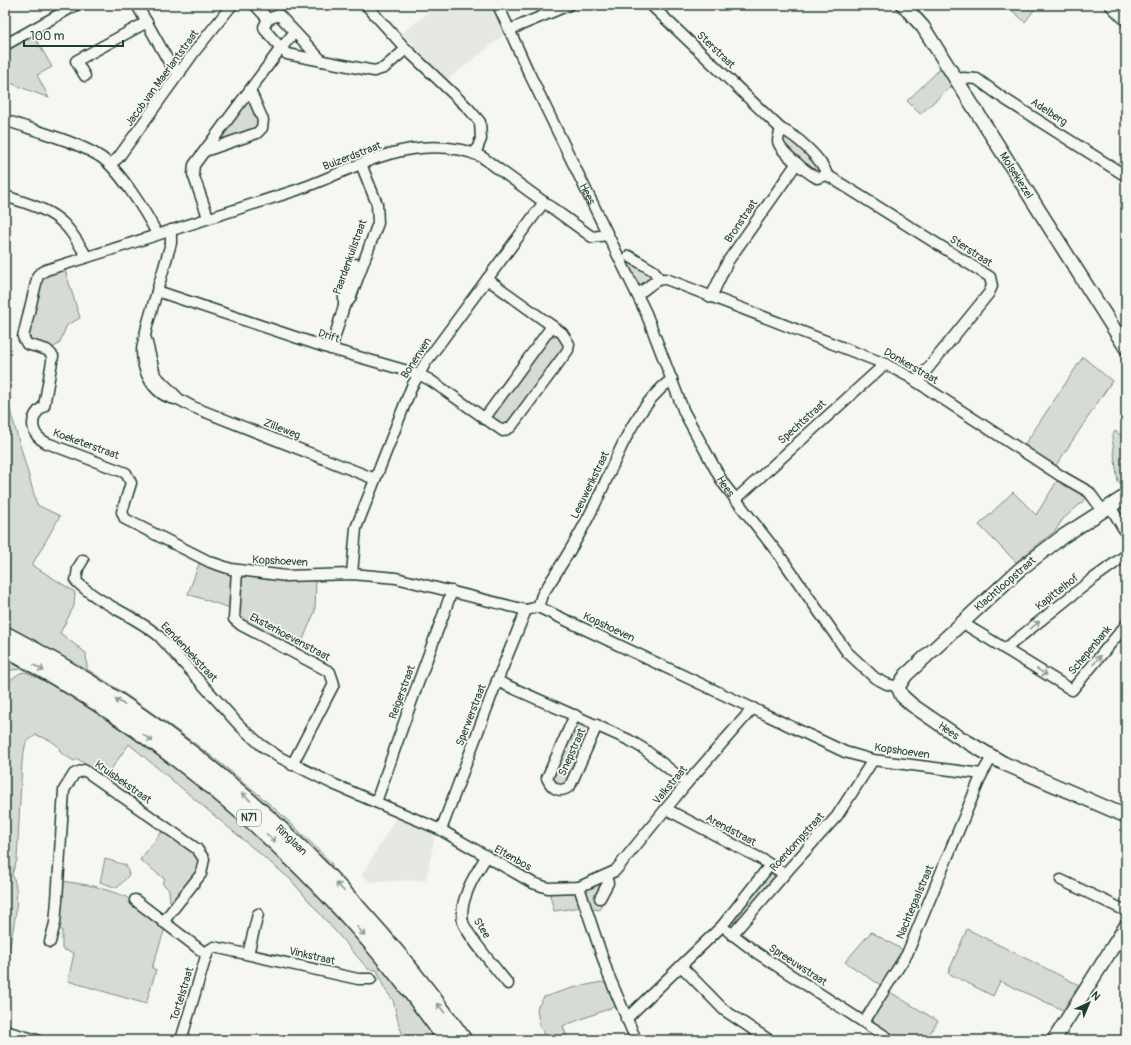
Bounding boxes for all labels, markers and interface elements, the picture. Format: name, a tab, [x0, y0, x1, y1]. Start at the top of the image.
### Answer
scale bar	[24, 22, 123, 48]
street label: Jacob van Maerlantstraat	[123, 27, 202, 129]
text: 100 m	[30, 29, 65, 44]
street label: Sterstraat	[694, 29, 738, 72]
street label: Adelberg	[1028, 95, 1070, 129]
street label: Buizerdstraat	[321, 139, 384, 173]
street label: Molsekiezel	[997, 149, 1036, 201]
street label: Hees	[577, 181, 599, 207]
street label: Bronstraat	[722, 196, 760, 245]
street label: Paardenkuilstraat	[330, 217, 370, 296]
street label: Sterstraat	[947, 233, 995, 270]
street label: Drift	[317, 326, 342, 346]
street label: Bonenven	[398, 335, 434, 381]
street label: Donkerstraat	[882, 345, 941, 387]
street label: Spechtstraat	[775, 397, 829, 447]
street label: Zilleweg	[262, 416, 303, 442]
street label: Koeketerstraat	[51, 426, 121, 462]
street label: Leeuwerikstraat	[568, 449, 612, 521]
street label: Hees	[714, 474, 738, 499]
street label: Kopshoeven	[252, 553, 308, 569]
street label: Klachtloopstraat	[972, 554, 1039, 614]
street label: Kapittelhof	[1033, 571, 1082, 613]
street label: Kopshoeven	[581, 609, 637, 645]
street label: Eksterhoevenstraat	[248, 610, 333, 664]
street label: Eendenbekstraat	[158, 619, 220, 685]
one-way arrow	[1030, 620, 1041, 629]
street label: Schepenbank	[1066, 622, 1115, 677]
one-way arrow	[1092, 655, 1101, 665]
street label: Reigerstraat	[386, 663, 418, 721]
one-way arrow	[33, 665, 45, 673]
one-way arrow	[1036, 668, 1048, 676]
street label: Sperwerstraat	[453, 682, 489, 748]
one-way arrow	[115, 697, 126, 706]
street label: Hees	[936, 719, 962, 742]
street label: Snepstraat	[556, 726, 589, 778]
one-way arrow	[143, 734, 154, 742]
street label: Kopshoeven	[874, 741, 930, 761]
street label: Kruisbekstraat	[92, 758, 154, 807]
street label: Valkstraat	[650, 763, 690, 807]
one-way arrow	[242, 793, 252, 802]
street label: Roerdompstraat	[767, 809, 827, 874]
road number: N71	[237, 810, 261, 826]
street label: Arendstraat	[704, 811, 759, 849]
street label: Ringlaan	[273, 822, 310, 858]
one-way arrow	[266, 833, 276, 843]
street label: Eltenbos	[492, 843, 534, 874]
street label: Nachtegaalstraat	[894, 863, 937, 941]
one-way arrow	[335, 882, 345, 892]
street label: Stee	[471, 915, 494, 941]
one-way arrow	[357, 926, 366, 937]
street label: Spreeuwstraat	[766, 941, 830, 989]
street label: Vinkstraat	[288, 944, 337, 968]
street label: Tortelstraat	[168, 965, 196, 1022]
north arrow	[1069, 983, 1109, 1023]
text: N	[1088, 989, 1103, 1004]
one-way arrow	[437, 1003, 445, 1014]

